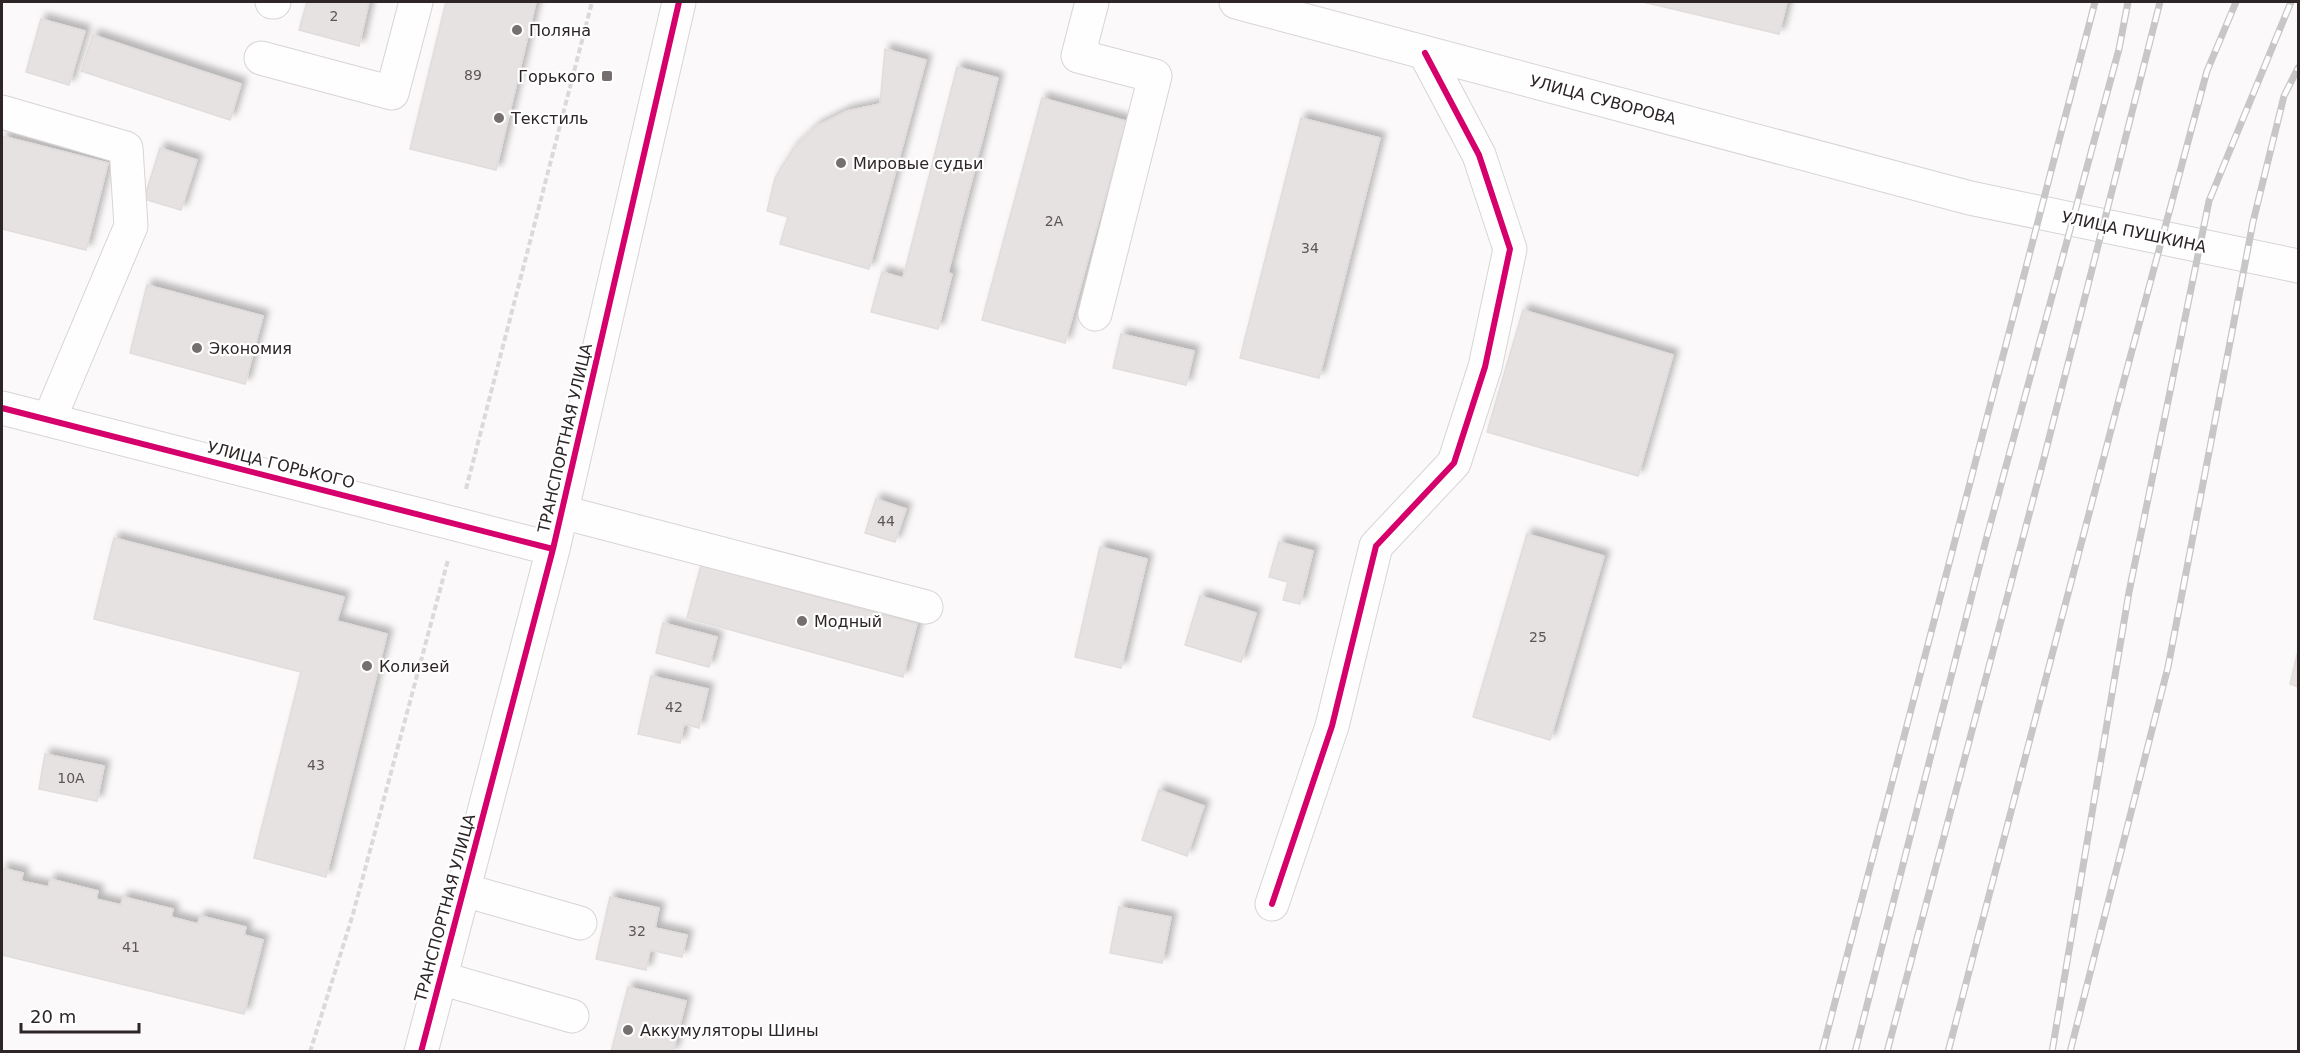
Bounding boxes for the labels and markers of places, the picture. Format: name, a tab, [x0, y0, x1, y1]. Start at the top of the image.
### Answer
place label: Поляна	[529, 21, 591, 40]
marker: Поляна	[510, 23, 524, 37]
place label: Горького	[518, 67, 595, 86]
marker: Горького	[600, 69, 614, 83]
place label: Текстиль	[510, 109, 588, 128]
marker: Текстиль	[492, 111, 506, 125]
place label: Мировые судьи	[853, 154, 983, 173]
marker: Мировые судьи	[834, 156, 848, 170]
place label: Экономия	[209, 339, 292, 358]
marker: Экономия	[190, 341, 204, 355]
place label: Модный	[814, 612, 882, 631]
marker: Модный	[795, 614, 809, 628]
place label: Колизей	[379, 657, 450, 676]
marker: Колизей	[360, 659, 374, 673]
place label: Аккумуляторы Шины	[640, 1021, 819, 1040]
marker: Аккумуляторы Шины	[621, 1023, 635, 1037]

